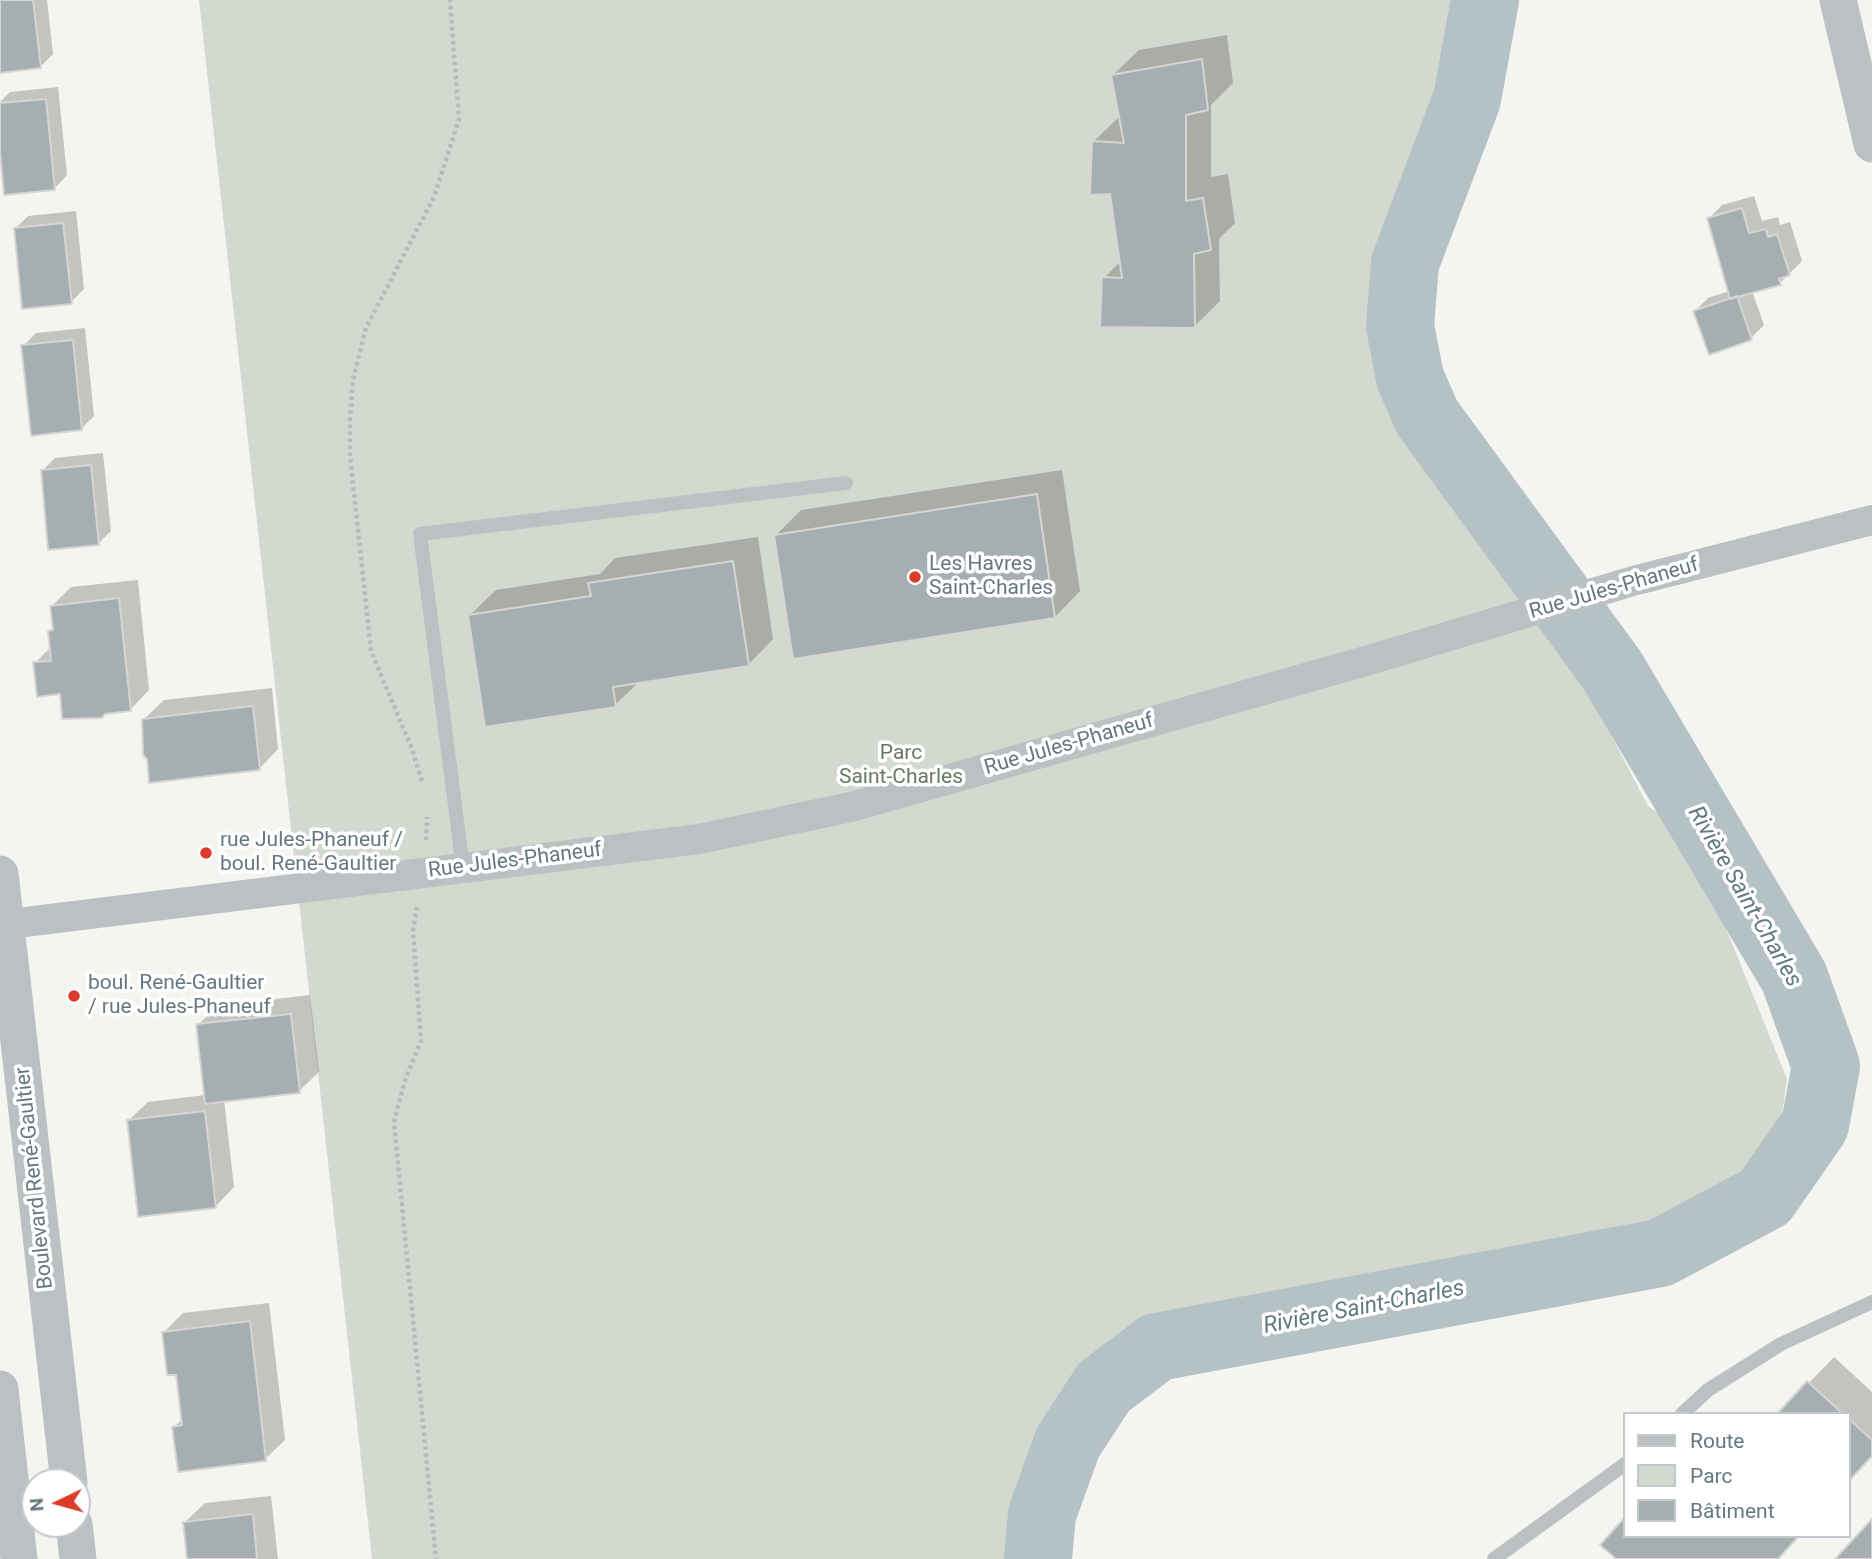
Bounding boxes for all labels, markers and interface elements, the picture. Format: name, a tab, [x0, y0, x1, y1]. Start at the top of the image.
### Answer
place label: Les Havres Saint-Charles	[929, 552, 1053, 602]
street label: Rue Jules-Phaneuf	[1527, 553, 1701, 625]
marker: Les Havres Saint-Charles	[907, 569, 923, 585]
street label: Rue Jules-Phaneuf	[982, 709, 1156, 781]
park label: Parc Saint-Charles	[839, 741, 963, 791]
water label: Rivière Saint-Charles	[1681, 802, 1807, 992]
place label: rue Jules-Phaneuf / boul. René-Gaultier	[220, 828, 403, 878]
street label: Rue Jules-Phaneuf	[427, 838, 603, 884]
marker: rue Jules-Phaneuf / boul. René-Gaultier	[198, 845, 214, 861]
place label: boul. René-Gaultier / rue Jules-Phaneuf	[88, 971, 271, 1021]
marker: boul. René-Gaultier / rue Jules-Phaneuf	[66, 988, 82, 1004]
street label: Boulevard René-Gaultier	[11, 1066, 59, 1290]
water label: Rivière Saint-Charles	[1261, 1275, 1467, 1341]
legend	[1624, 1412, 1851, 1538]
text: Route	[1690, 1429, 1745, 1453]
text: Parc	[1690, 1464, 1732, 1488]
north arrow	[21, 1468, 91, 1538]
text: N	[25, 1497, 49, 1512]
text: Bâtiment	[1690, 1499, 1775, 1523]

